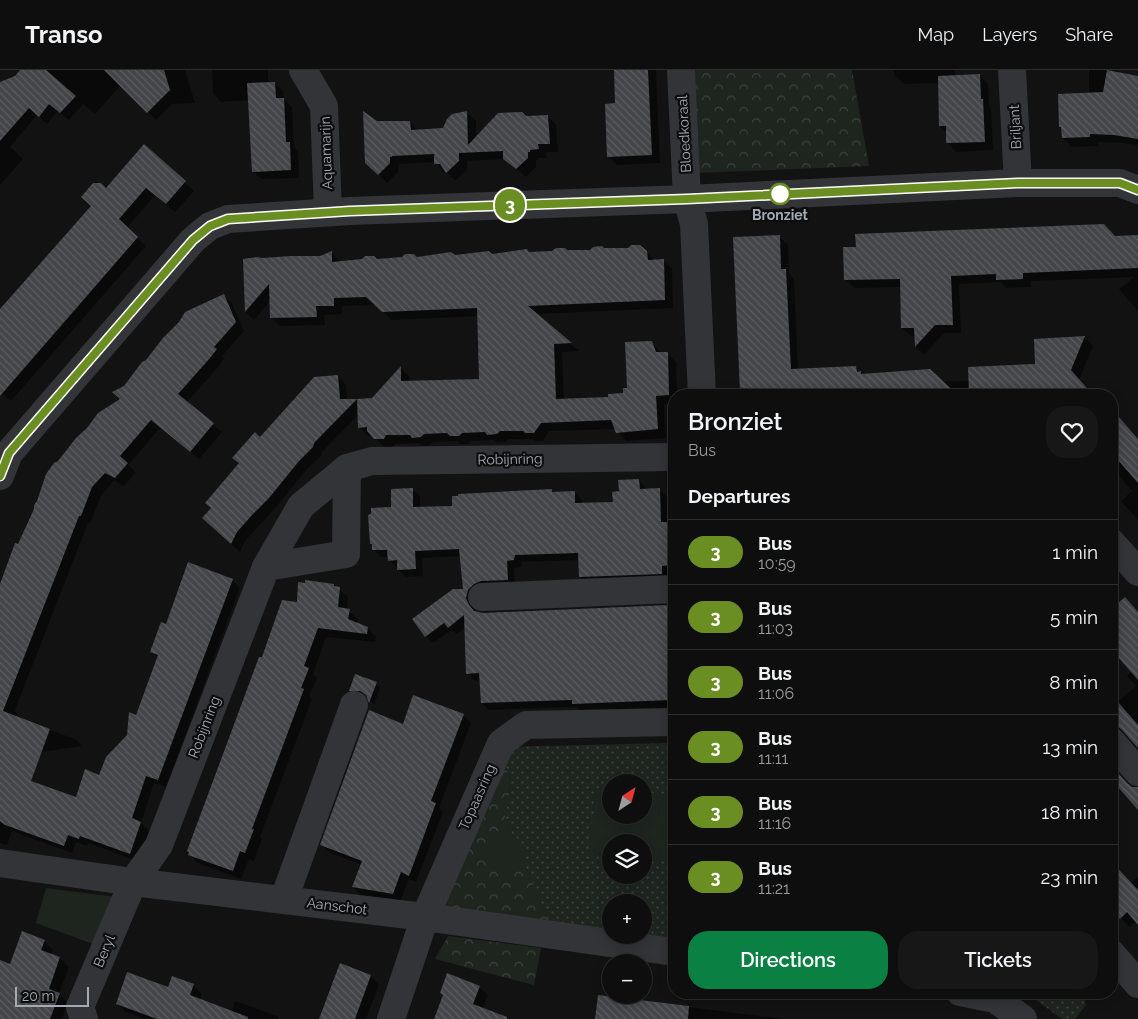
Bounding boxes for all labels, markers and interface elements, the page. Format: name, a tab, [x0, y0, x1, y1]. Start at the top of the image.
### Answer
text: Transo	[25, 20, 103, 49]
text: Map	[918, 24, 954, 45]
text: Layers	[982, 24, 1037, 45]
text: Share	[1065, 24, 1113, 45]
street label: Bloedkoraal	[674, 95, 694, 173]
street label: Briljant	[1006, 104, 1024, 150]
street label: Aquamarijn	[317, 116, 335, 190]
marker: Bronziet	[769, 183, 791, 205]
line badge: 3	[494, 189, 526, 221]
text: 3	[505, 194, 515, 215]
place label: Bronziet	[752, 207, 809, 223]
button: heart	[1046, 406, 1098, 458]
text: Bronziet	[688, 407, 782, 436]
text: Bus	[688, 441, 716, 460]
street label: Robijnring	[477, 450, 543, 468]
text: Departures	[688, 485, 790, 507]
text: Bus	[758, 532, 792, 554]
text: 3	[710, 541, 721, 562]
text: 1 min	[1052, 541, 1098, 563]
text: 10:59	[758, 554, 796, 573]
text: Bus	[758, 597, 792, 619]
text: 3	[710, 606, 721, 627]
text: 5 min	[1050, 606, 1098, 628]
text: 11:03	[758, 619, 793, 638]
text: Bus	[758, 662, 792, 684]
text: 3	[710, 671, 721, 692]
text: 8 min	[1049, 671, 1098, 693]
text: 11:06	[758, 684, 794, 703]
street label: Robijnring	[185, 694, 223, 760]
text: Bus	[758, 727, 792, 749]
text: 3	[710, 736, 721, 757]
text: 13 min	[1042, 736, 1098, 758]
text: 11:11	[758, 749, 788, 768]
street label: Topaasring	[455, 761, 499, 833]
north arrow	[602, 774, 652, 824]
map controls	[602, 774, 652, 1004]
text: Bus	[758, 792, 792, 814]
text: 3	[710, 801, 721, 822]
text: 18 min	[1041, 801, 1098, 823]
text: 11:16	[758, 814, 791, 833]
button: layers	[602, 834, 652, 884]
text: Bus	[758, 857, 792, 879]
text: 3	[710, 866, 721, 887]
text: 23 min	[1040, 866, 1098, 888]
text: 11:21	[758, 879, 790, 898]
street label: Aanschot	[306, 894, 368, 918]
button: +	[602, 894, 652, 944]
button: Directions	[688, 931, 888, 989]
button: Tickets	[898, 931, 1098, 989]
street label: Beryl	[90, 932, 118, 970]
button: −	[602, 954, 652, 1004]
scale bar	[15, 984, 89, 1007]
text: 20 m	[22, 988, 54, 1004]

